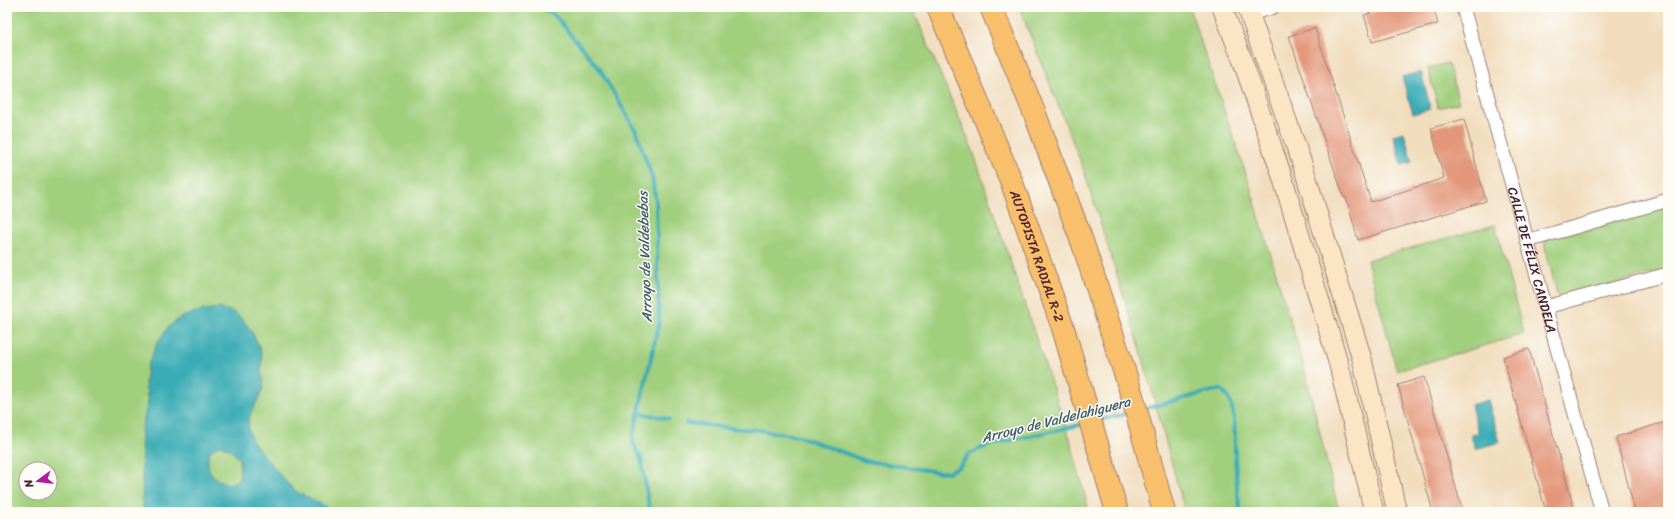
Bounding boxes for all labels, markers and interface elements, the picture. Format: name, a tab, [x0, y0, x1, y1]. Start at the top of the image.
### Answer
street label: CALLE DE FÉLIX CANDELA	[1501, 184, 1564, 335]
street label: AUTOPISTA RADIAL R-2	[1003, 186, 1072, 325]
water label: Arroyo de Valdebebas	[630, 189, 660, 324]
water label: Arroyo de Valdelahiguera	[978, 389, 1134, 451]
north arrow	[18, 461, 58, 501]
text: N	[19, 477, 39, 491]

